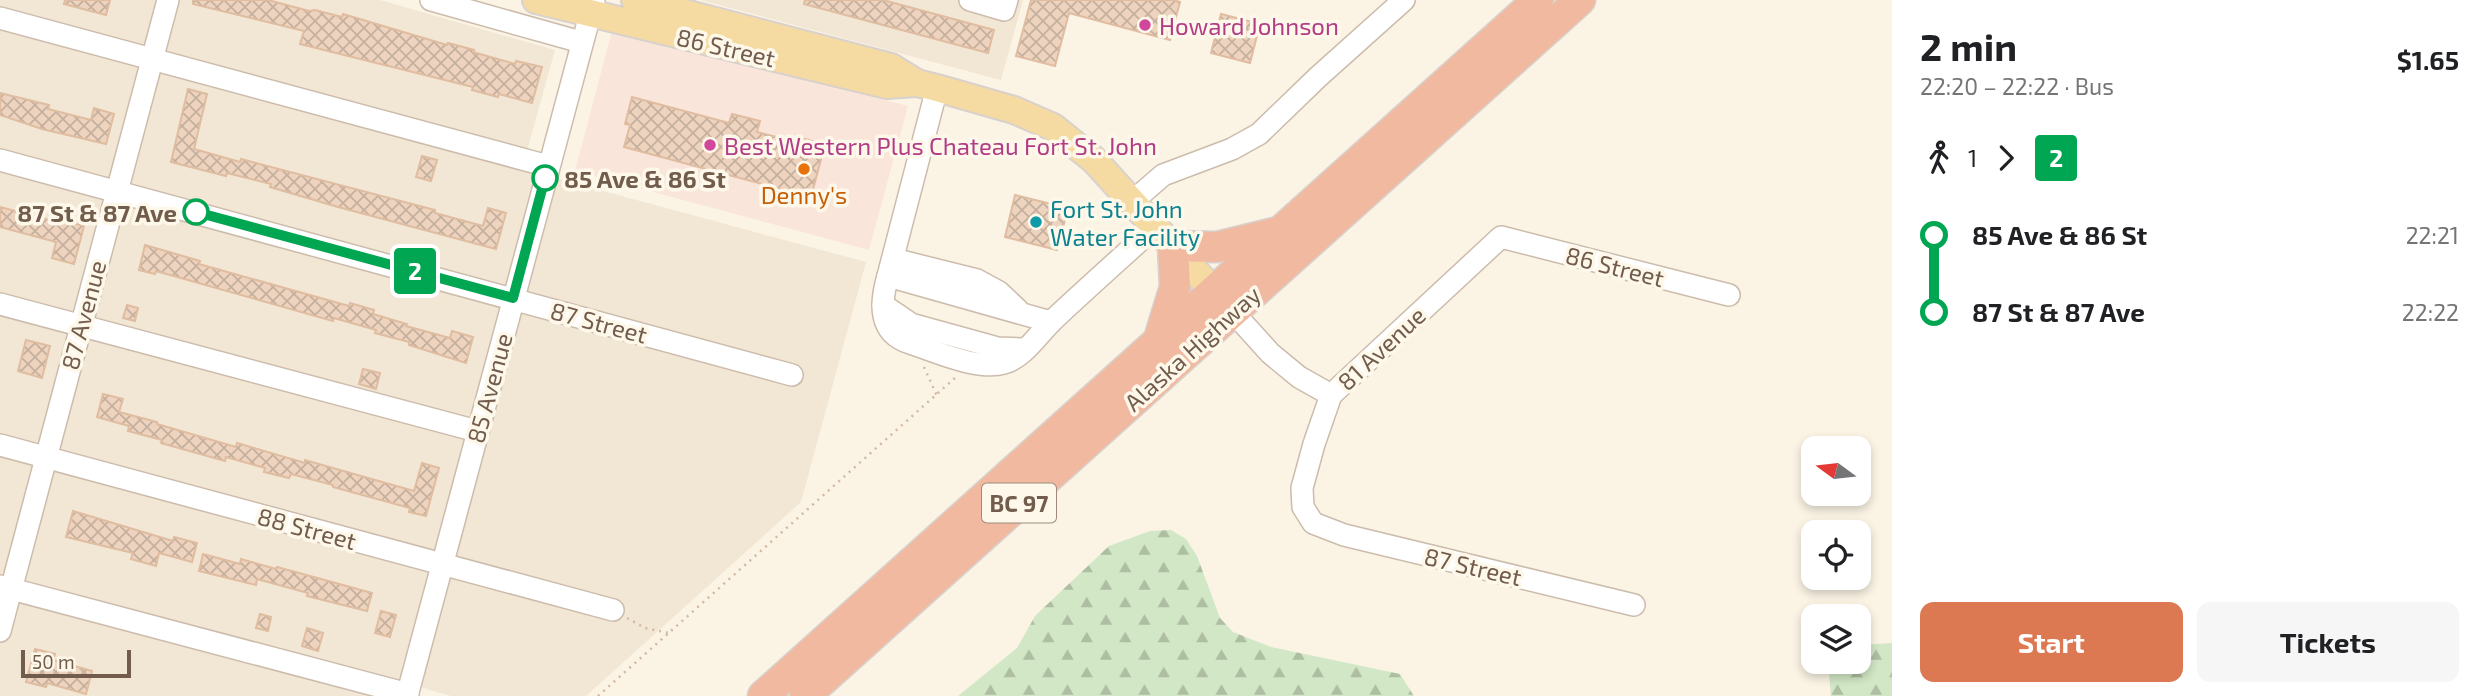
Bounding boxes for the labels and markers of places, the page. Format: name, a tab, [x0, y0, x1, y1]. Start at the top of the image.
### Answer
place label: Howard Johnson	[1159, 11, 1339, 40]
marker: Howard Johnson	[1137, 17, 1153, 33]
place label: Best Western Plus Chateau Fort St. John	[724, 131, 1157, 160]
marker: Best Western Plus Chateau Fort St. John	[702, 137, 718, 153]
marker: Denny's	[796, 161, 812, 177]
place label: 85 Ave & 86 St	[564, 164, 726, 193]
marker: 85 Ave & 86 St	[532, 165, 558, 191]
place label: Denny's	[761, 180, 847, 209]
place label: Fort St. John Water Facility	[1050, 194, 1201, 251]
place label: 87 St & 87 Ave	[17, 198, 177, 227]
marker: 87 St & 87 Ave	[183, 199, 209, 225]
marker: Fort St. John Water Facility	[1028, 214, 1044, 230]

